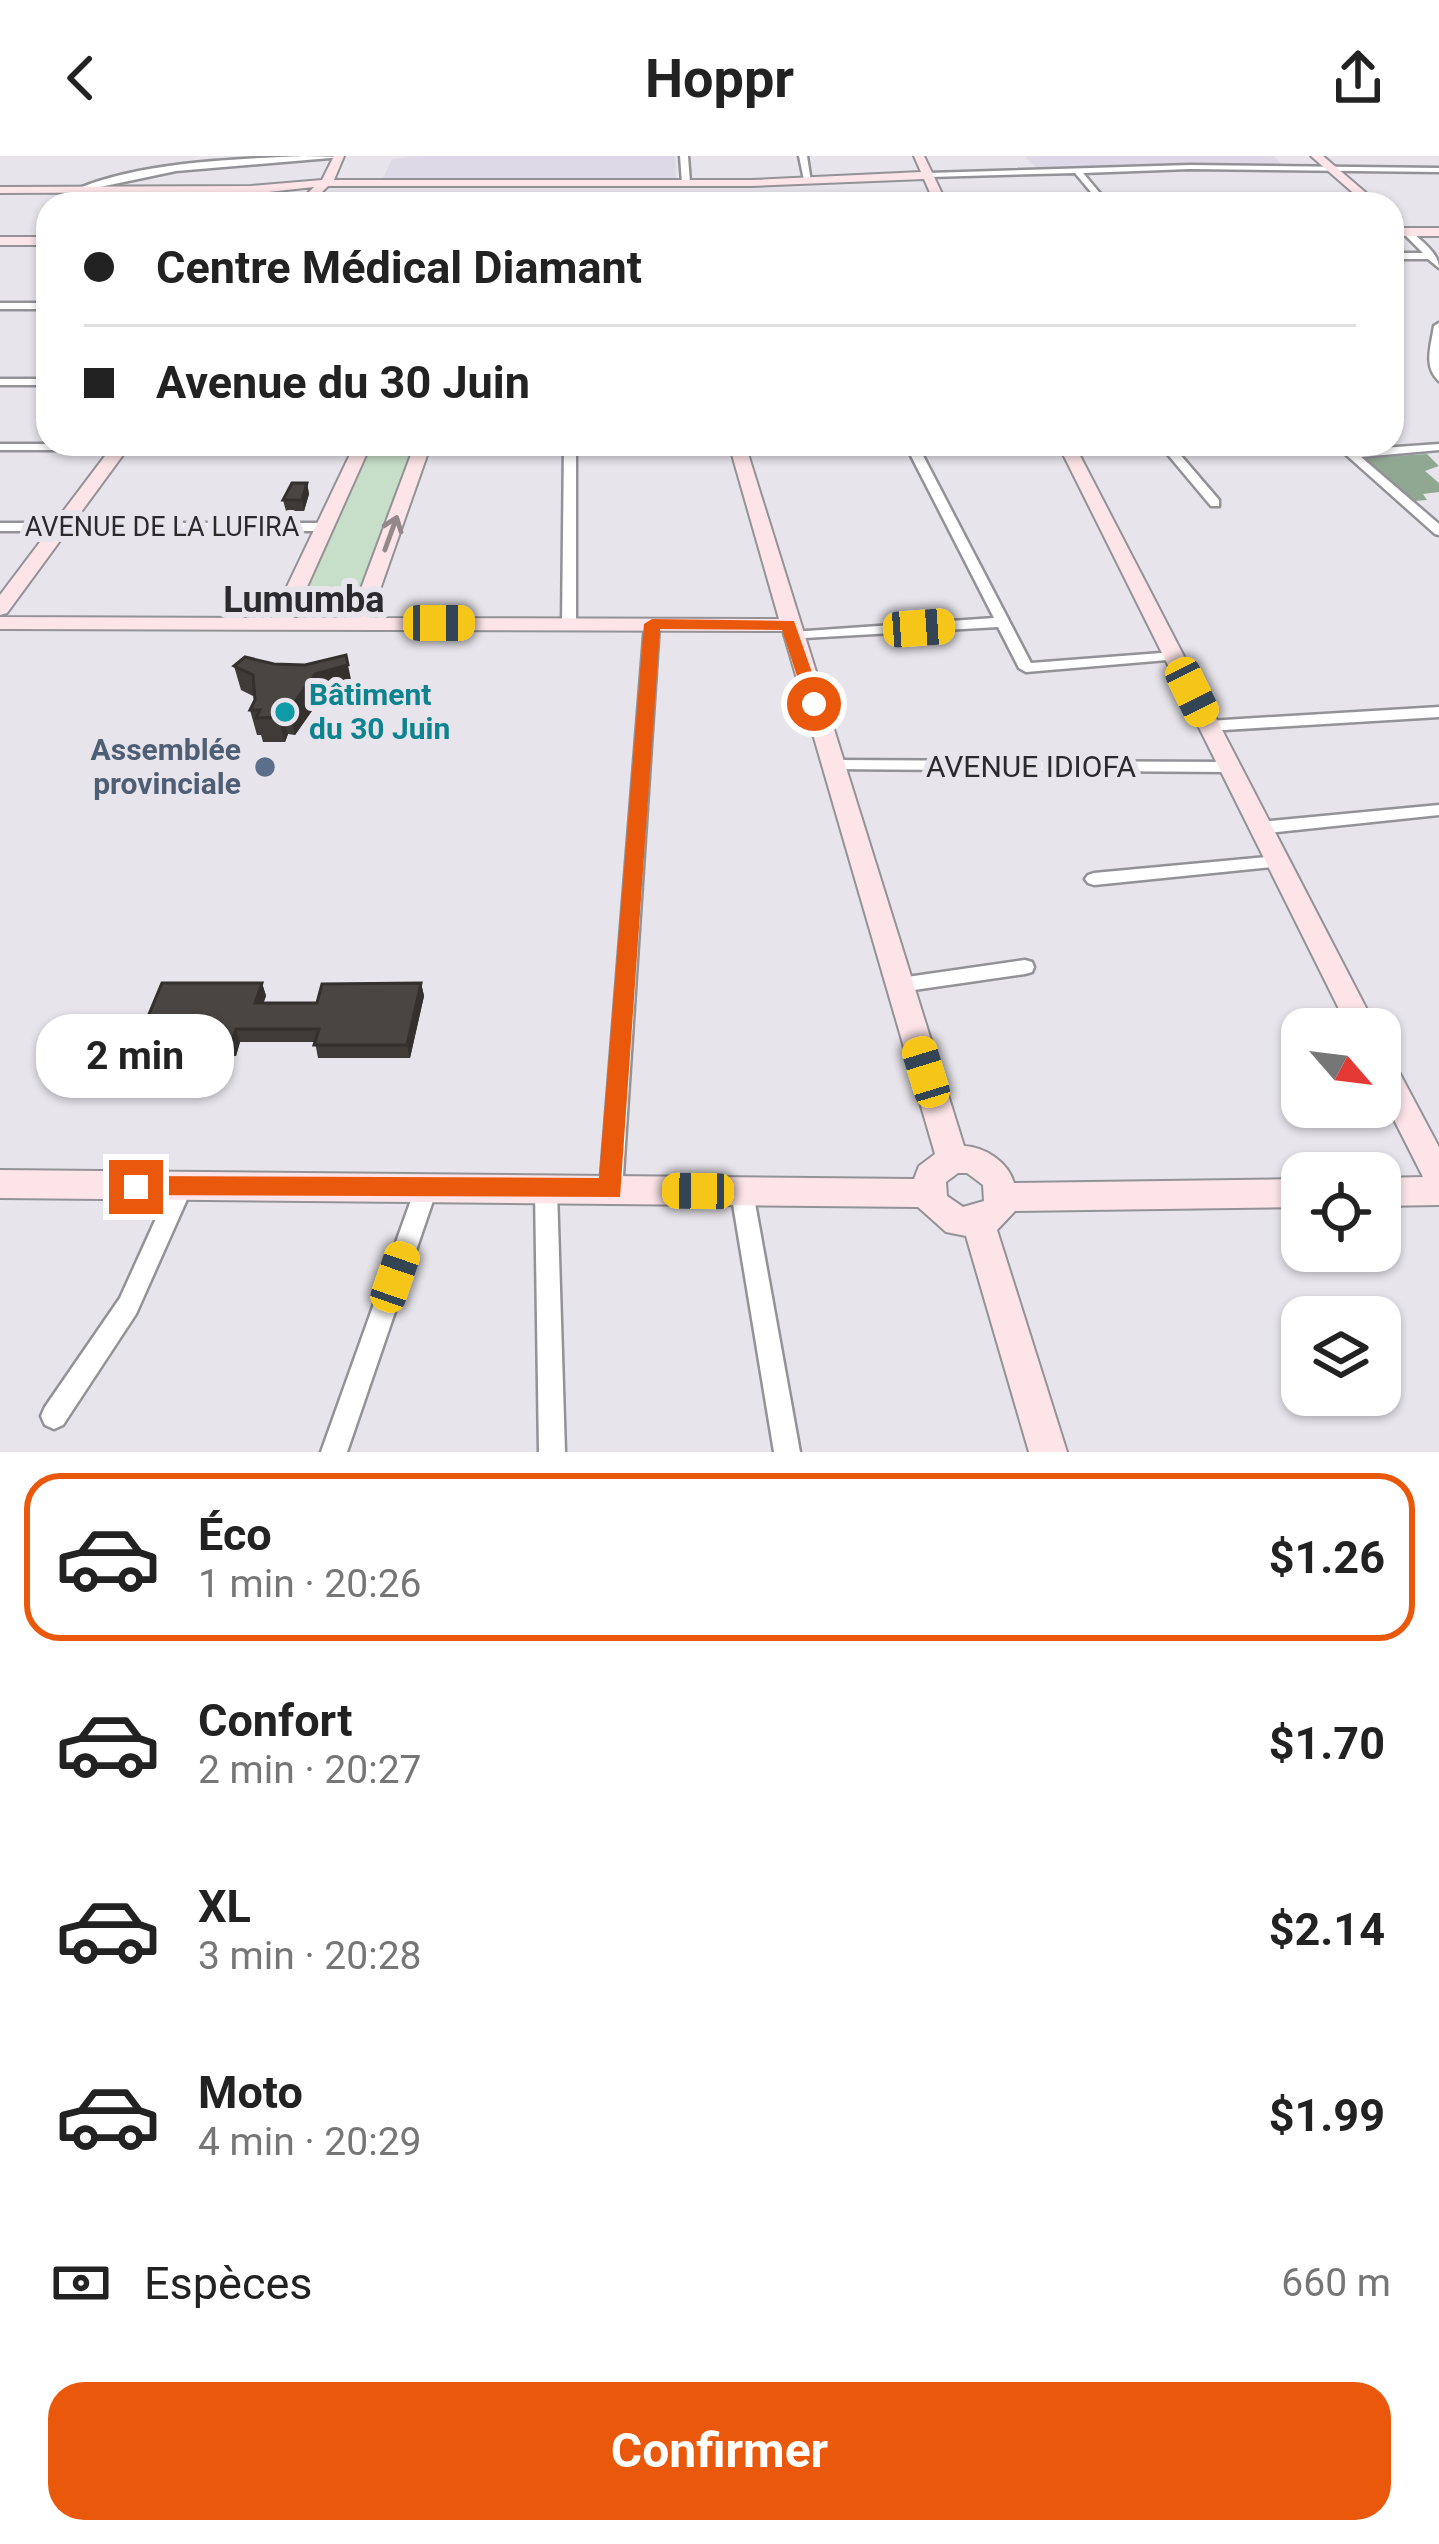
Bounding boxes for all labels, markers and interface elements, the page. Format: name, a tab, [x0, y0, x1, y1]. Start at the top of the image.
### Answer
icon: back	[48, 45, 114, 111]
icon: share	[1325, 45, 1391, 111]
text: Hoppr	[645, 47, 794, 110]
text: Centre Médical Diamant	[156, 241, 642, 294]
text: Avenue du 30 Juin	[156, 356, 530, 409]
street label: AVENUE DE LA LUFIRA	[25, 511, 300, 543]
one-way arrow	[381, 516, 403, 553]
district label: Lumumba	[223, 579, 385, 621]
car	[403, 605, 475, 641]
car	[882, 608, 956, 648]
car	[1160, 652, 1224, 732]
place label: Bâtiment du 30 Juin	[309, 677, 450, 746]
route start	[787, 677, 841, 731]
marker: Bâtiment du 30 Juin	[272, 699, 298, 725]
place label: Assemblée provinciale	[91, 732, 241, 801]
street label: AVENUE IDIOFA	[926, 749, 1136, 784]
marker: Assemblée provinciale	[252, 754, 278, 780]
north arrow	[1281, 1008, 1401, 1128]
map controls	[1281, 1008, 1401, 1416]
callout: 2 min	[37, 1013, 235, 1097]
car	[898, 1032, 954, 1112]
text: 2 min	[86, 1033, 184, 1079]
button: locate	[1281, 1152, 1401, 1272]
route end	[109, 1160, 163, 1214]
car	[662, 1172, 734, 1210]
car	[366, 1237, 424, 1317]
button: layers	[1281, 1296, 1401, 1416]
icon: car	[54, 1503, 162, 1611]
text: Éco	[198, 1508, 272, 1561]
text: $1.26	[1269, 1531, 1385, 1584]
text: 1 min · 20:26	[198, 1561, 421, 1607]
icon: car	[54, 1689, 162, 1797]
text: Confort	[198, 1694, 352, 1747]
text: $1.70	[1269, 1717, 1385, 1770]
text: 2 min · 20:27	[198, 1747, 421, 1793]
icon: car	[54, 1875, 162, 1983]
text: XL	[198, 1880, 251, 1933]
text: $2.14	[1269, 1903, 1385, 1956]
text: 3 min · 20:28	[198, 1933, 421, 1979]
icon: car	[54, 2061, 162, 2169]
text: Moto	[198, 2066, 303, 2119]
text: $1.99	[1269, 2089, 1385, 2142]
text: 4 min · 20:29	[198, 2119, 421, 2165]
icon: cash	[48, 2250, 114, 2316]
text: Espèces	[144, 2257, 313, 2310]
text: 660 m	[1281, 2260, 1391, 2306]
button: Confirmer	[48, 2382, 1391, 2520]

